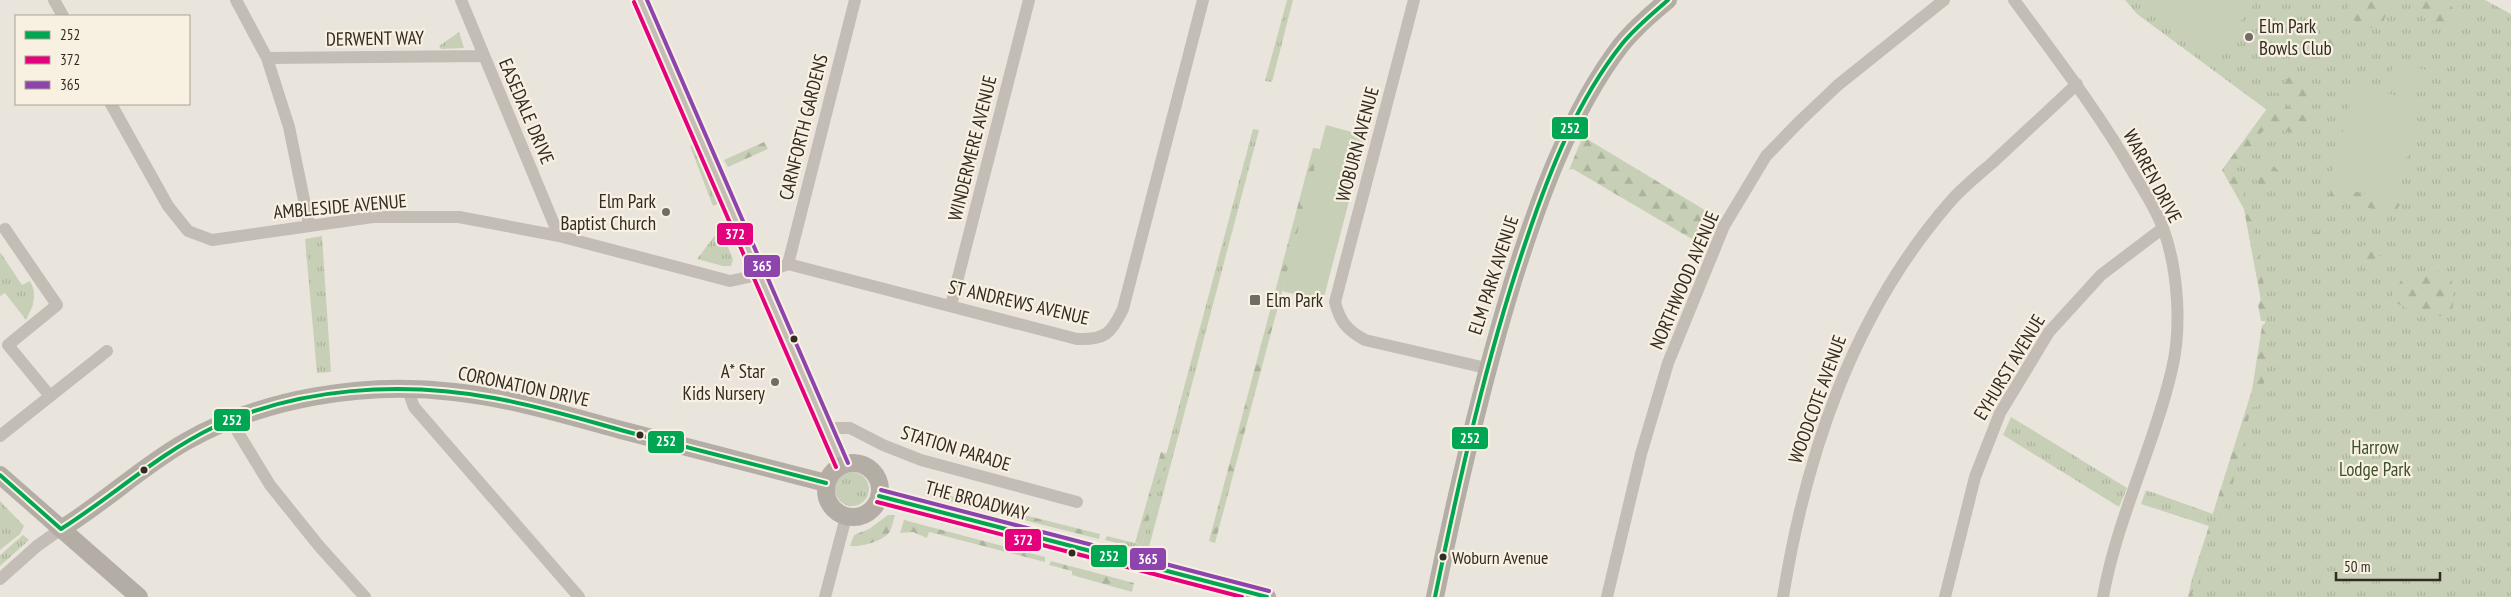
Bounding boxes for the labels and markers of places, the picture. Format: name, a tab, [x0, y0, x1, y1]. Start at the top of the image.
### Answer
place label: Elm Park Bowls Club	[2259, 14, 2332, 60]
marker: Elm Park Bowls Club	[2243, 31, 2255, 43]
place label: Elm Park Baptist Church	[561, 189, 657, 235]
marker: Elm Park Baptist Church	[660, 206, 672, 218]
place label: Elm Park	[1266, 288, 1324, 312]
marker: Elm Park	[1248, 293, 1262, 307]
unlabelled marker	[789, 334, 799, 344]
place label: A* Star Kids Nursery	[683, 359, 766, 405]
marker: A* Star Kids Nursery	[769, 376, 781, 388]
unlabelled marker	[635, 430, 645, 440]
unlabelled marker	[139, 465, 149, 475]
place label: Woburn Avenue	[1452, 546, 1549, 569]
unlabelled marker	[1067, 548, 1077, 558]
marker: Woburn Avenue	[1438, 552, 1448, 562]

